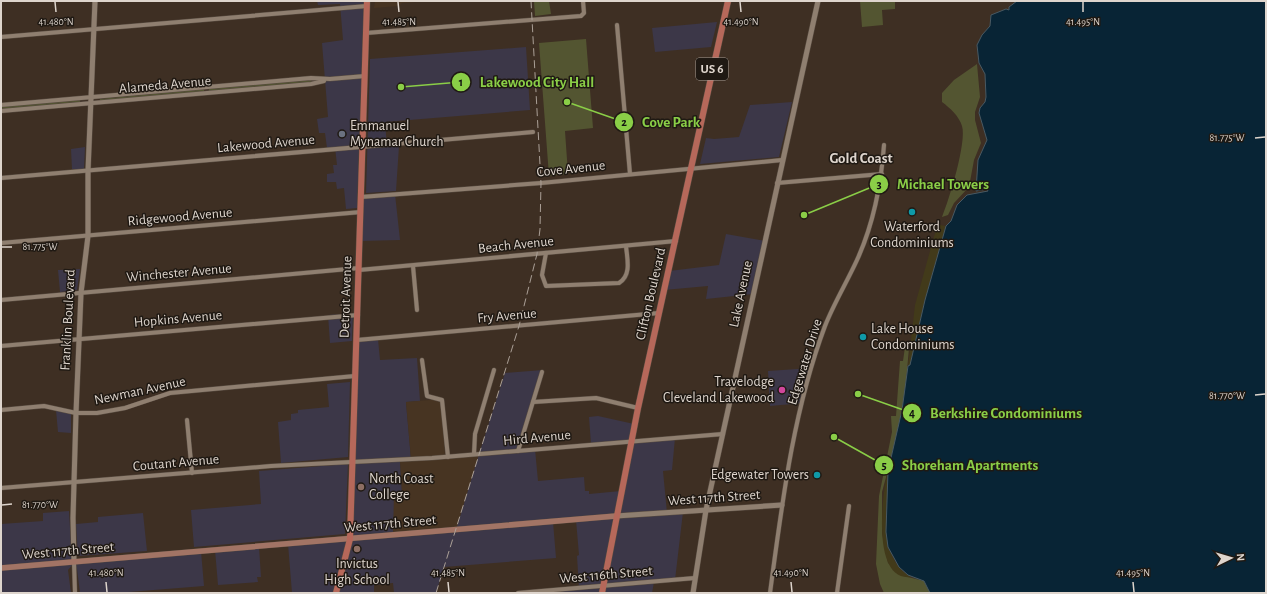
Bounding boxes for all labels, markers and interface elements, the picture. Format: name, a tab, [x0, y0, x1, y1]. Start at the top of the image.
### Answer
text: 41.480°N	[38, 17, 74, 27]
text: 41.485°N	[382, 17, 416, 27]
text: 41.490°N	[723, 17, 759, 27]
text: 41.495°N	[1066, 17, 1100, 27]
road number: US 6	[696, 58, 728, 80]
callout: Lakewood City Hall	[451, 68, 602, 95]
street label: Alameda Avenue	[118, 74, 212, 96]
text: Lakewood City Hall	[480, 75, 594, 90]
text: 1	[459, 76, 463, 88]
callout: Cove Park	[614, 108, 708, 135]
text: Cove Park	[642, 115, 701, 130]
text: 2	[621, 116, 627, 128]
place label: Emmanuel Mynamar Church	[350, 119, 443, 149]
marker: Emmanuel Mynamar Church	[337, 129, 347, 139]
street label: Lakewood Avenue	[216, 133, 316, 155]
text: 81.775°W	[1210, 133, 1245, 143]
district label: Gold Coast	[829, 151, 893, 166]
street label: Cove Avenue	[536, 158, 606, 180]
callout: Michael Towers	[869, 170, 997, 197]
text: Michael Towers	[897, 177, 989, 192]
text: 3	[876, 178, 882, 190]
street label: Ridgewood Avenue	[127, 205, 233, 229]
marker: Waterford Condominiums	[907, 207, 917, 217]
place label: Waterford Condominiums	[870, 220, 954, 250]
street label: Beach Avenue	[477, 234, 555, 256]
text: 81.775°W	[23, 242, 58, 252]
street label: Clifton Boulevard	[634, 247, 668, 341]
street label: Detroit Avenue	[338, 256, 354, 338]
street label: Lake Avenue	[727, 259, 755, 329]
street label: Winchester Avenue	[126, 261, 232, 285]
street label: Franklin Boulevard	[58, 269, 78, 371]
street label: Fry Avenue	[477, 306, 537, 326]
street label: Hopkins Avenue	[133, 308, 223, 330]
street label: Edgewater Drive	[785, 317, 825, 407]
place label: Lake House Condominiums	[871, 322, 955, 352]
marker: Lake House Condominiums	[858, 332, 868, 342]
street label: Newman Avenue	[93, 374, 187, 408]
place label: Travelodge Cleveland Lakewood	[663, 375, 774, 405]
marker: Travelodge Cleveland Lakewood	[777, 385, 787, 395]
text: 81.770°W	[1209, 391, 1245, 401]
callout: Berkshire Condominiums	[902, 400, 1090, 427]
text: Berkshire Condominiums	[930, 406, 1082, 421]
text: 4	[909, 407, 915, 419]
street label: Hird Avenue	[503, 428, 571, 448]
callout: Shoreham Apartments	[874, 451, 1046, 478]
street label: Coutant Avenue	[132, 452, 220, 474]
text: Shoreham Apartments	[902, 458, 1038, 473]
text: 5	[881, 459, 887, 471]
place label: Edgewater Towers	[711, 468, 809, 482]
marker: Edgewater Towers	[812, 470, 822, 480]
place label: North Coast College	[369, 472, 434, 502]
marker: North Coast College	[356, 482, 366, 492]
street label: West 117th Street	[667, 488, 761, 508]
text: 81.770°W	[22, 500, 58, 510]
street label: West 117th Street	[343, 513, 437, 535]
north arrow	[1211, 538, 1251, 578]
street label: West 117th Street	[21, 540, 115, 562]
marker: Invictus High School	[352, 544, 362, 554]
text: N	[1235, 553, 1246, 561]
place label: Invictus High School	[324, 557, 390, 587]
street label: West 116th Street	[559, 564, 654, 586]
text: 41.480°N	[88, 568, 124, 578]
text: 41.485°N	[431, 568, 465, 578]
text: 41.490°N	[773, 568, 809, 578]
text: 41.495°N	[1116, 568, 1150, 578]

